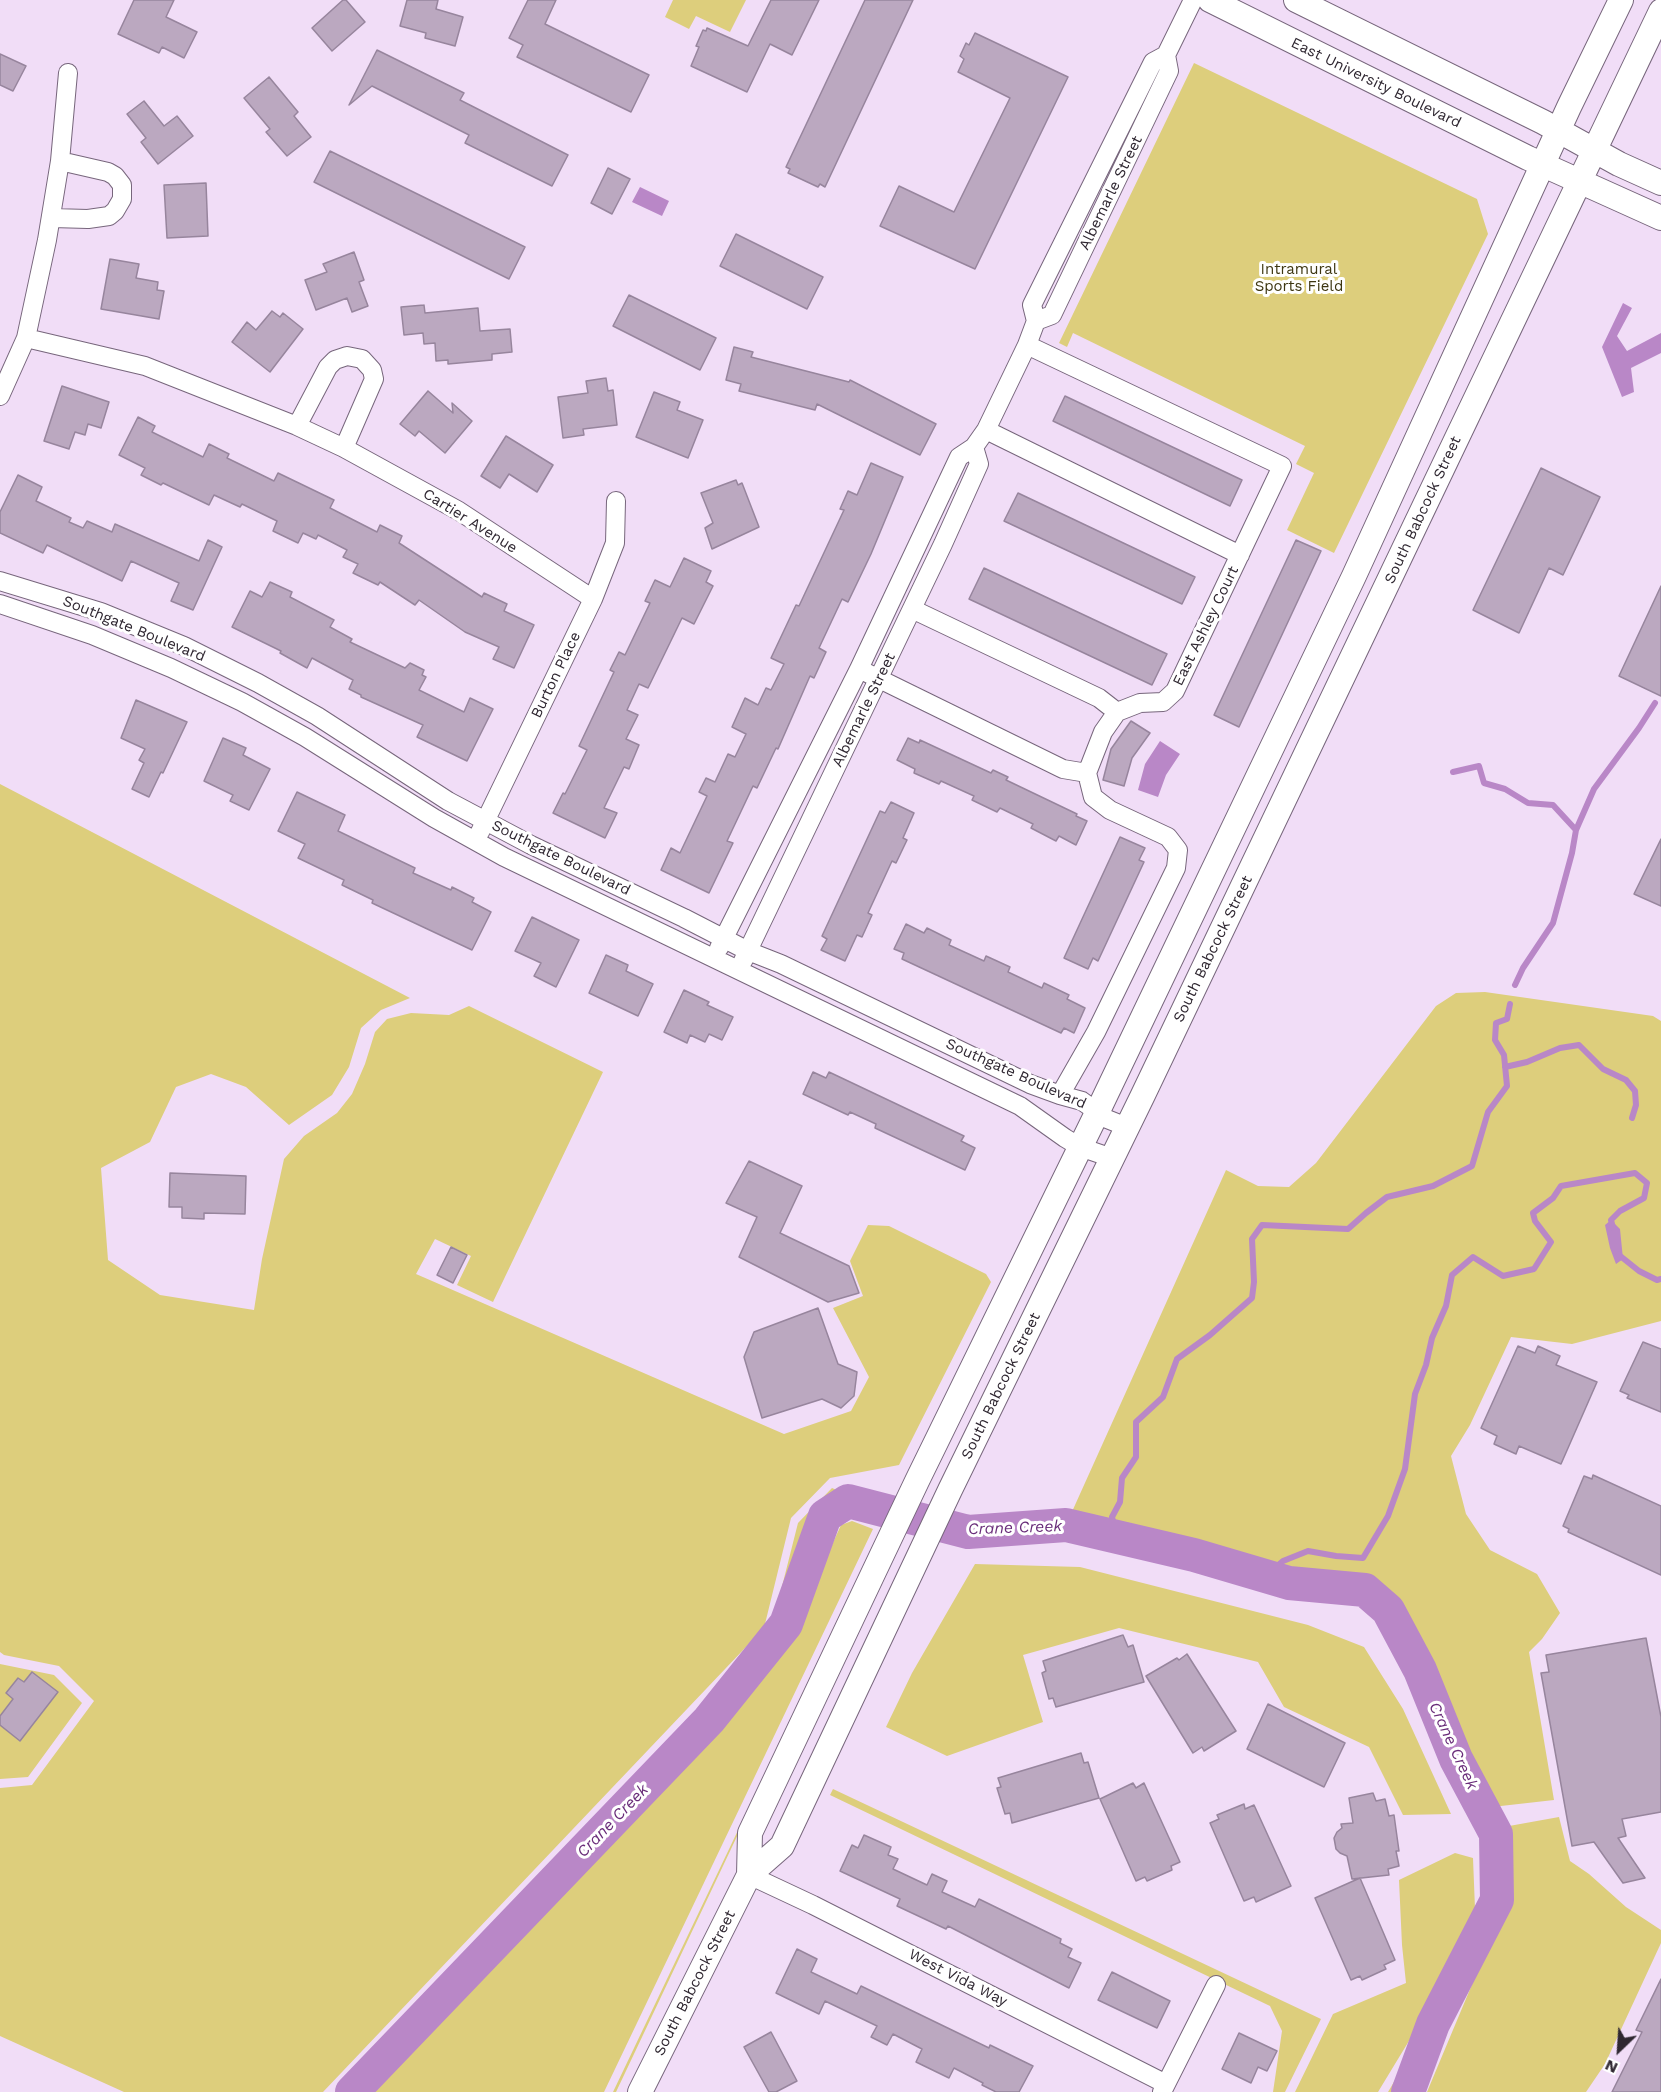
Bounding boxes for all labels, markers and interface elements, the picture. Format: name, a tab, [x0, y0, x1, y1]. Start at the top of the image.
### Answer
street label: East University Boulevard	[1288, 34, 1464, 132]
street label: Albemarle Street	[1076, 133, 1146, 253]
park label: Intramural Sports Field	[1255, 261, 1343, 296]
street label: South Babcock Street	[1381, 433, 1465, 587]
street label: Cartier Avenue	[420, 485, 520, 557]
street label: East Ashley Court	[1169, 563, 1243, 689]
street label: Southgate Boulevard	[60, 592, 208, 666]
street label: Burton Place	[527, 629, 585, 721]
street label: Albemarle Street	[829, 650, 899, 770]
street label: Southgate Boulevard	[489, 817, 633, 899]
street label: South Babcock Street	[1170, 873, 1256, 1025]
street label: Southgate Boulevard	[943, 1035, 1089, 1113]
street label: South Babcock Street	[958, 1310, 1044, 1462]
water label: Crane Creek	[968, 1517, 1062, 1539]
water label: Crane Creek	[1424, 1699, 1482, 1793]
water label: Crane Creek	[573, 1780, 653, 1862]
street label: South Babcock Street	[650, 1907, 740, 2059]
street label: West Vida Way	[906, 1945, 1010, 2011]
north arrow	[1589, 2020, 1649, 2080]
text: N	[1602, 2056, 1621, 2078]

